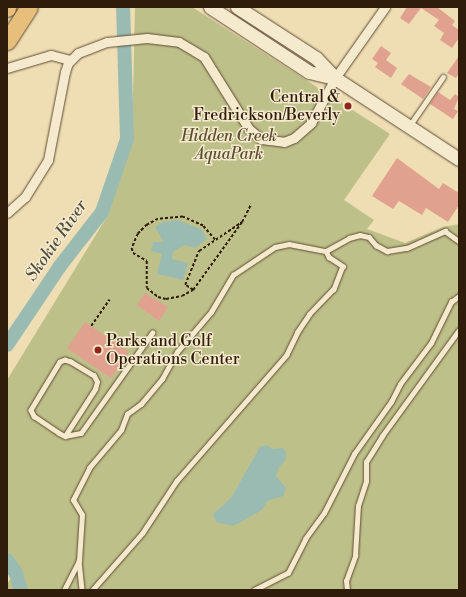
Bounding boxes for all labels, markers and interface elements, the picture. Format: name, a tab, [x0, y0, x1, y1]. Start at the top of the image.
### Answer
place label: Central & Fredrickson/Beverly	[193, 87, 340, 125]
marker: Central & Fredrickson/Beverly	[343, 101, 353, 111]
park label: Hidden Creek AquaPark	[181, 126, 277, 164]
water label: Skokie River	[22, 197, 92, 285]
place label: Parks and Golf Operations Center	[106, 331, 240, 369]
marker: Parks and Golf Operations Center	[93, 345, 103, 355]

